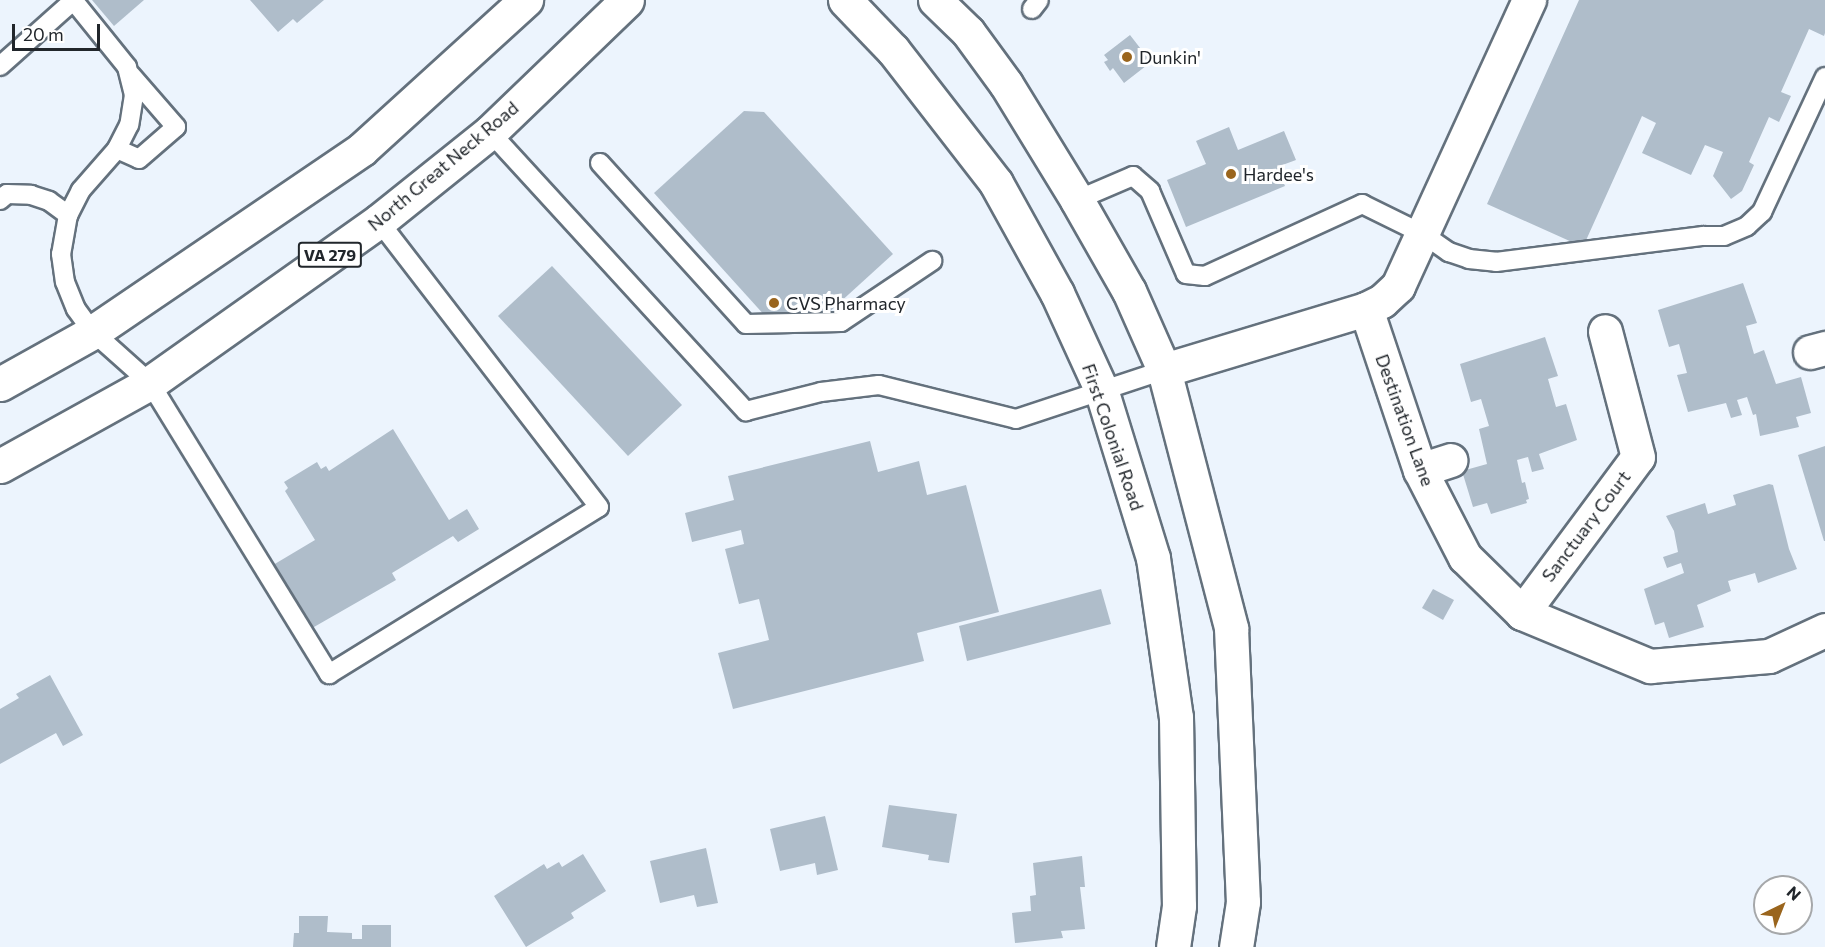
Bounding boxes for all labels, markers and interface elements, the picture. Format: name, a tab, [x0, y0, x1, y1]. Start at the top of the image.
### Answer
scale bar	[15, 12, 104, 50]
text: 20 m	[23, 23, 64, 45]
place label: Dunkin'	[1139, 46, 1201, 68]
marker: Dunkin'	[1120, 50, 1134, 64]
street label: North Great Neck Road	[363, 97, 523, 235]
place label: Hardee's	[1243, 163, 1314, 185]
marker: Hardee's	[1224, 167, 1238, 181]
road number: VA 279	[297, 242, 363, 268]
place label: CVS Pharmacy	[786, 292, 906, 314]
marker: CVS Pharmacy	[767, 296, 781, 310]
street label: Destination Lane	[1371, 351, 1439, 489]
street label: First Colonial Road	[1078, 361, 1148, 513]
street label: Sanctuary Court	[1537, 466, 1635, 586]
north arrow	[1753, 875, 1813, 935]
text: N	[1783, 882, 1805, 904]

